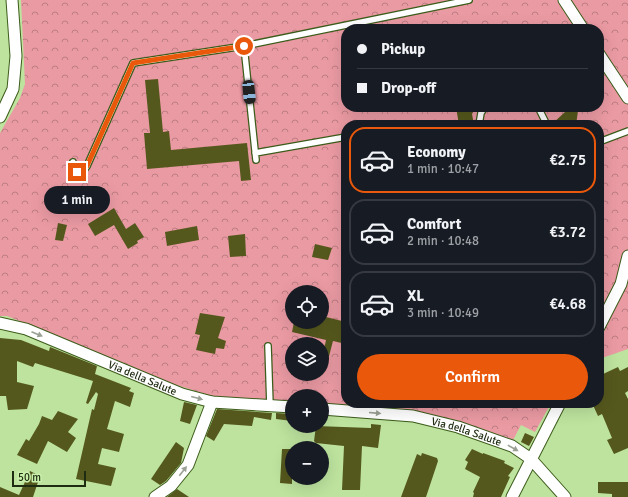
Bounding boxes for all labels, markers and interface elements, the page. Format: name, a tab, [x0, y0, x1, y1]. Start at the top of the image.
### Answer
route start	[235, 37, 253, 55]
text: Pickup	[381, 40, 425, 58]
car	[242, 79, 256, 105]
text: Drop-off	[381, 79, 436, 97]
icon: car	[359, 142, 395, 178]
text: Economy	[407, 143, 466, 161]
text: €2.75	[549, 151, 586, 169]
text: 1 min · 10:47	[407, 161, 479, 177]
route end	[68, 163, 86, 181]
callout: 1 min	[44, 186, 110, 214]
text: 1 min	[61, 192, 93, 208]
icon: car	[359, 214, 395, 250]
text: Comfort	[407, 215, 461, 233]
text: €3.72	[549, 223, 586, 241]
text: 2 min · 10:48	[407, 233, 479, 249]
map controls	[285, 285, 329, 485]
button: locate	[285, 285, 329, 329]
icon: car	[359, 286, 395, 322]
text: XL	[407, 287, 424, 305]
text: €4.68	[549, 295, 586, 313]
text: 3 min · 10:49	[407, 305, 479, 321]
one-way arrow	[32, 331, 43, 337]
button: layers	[285, 337, 329, 381]
button: Confirm	[357, 354, 588, 400]
street label: Via della Salute	[106, 358, 179, 398]
button: +	[285, 389, 329, 433]
one-way arrow	[191, 395, 203, 401]
one-way arrow	[369, 409, 381, 416]
street label: Via della Salute	[430, 415, 503, 449]
button: −	[285, 441, 329, 485]
one-way arrow	[508, 445, 519, 451]
one-way arrow	[179, 466, 187, 476]
scale bar	[12, 469, 86, 488]
text: 50 m	[18, 471, 41, 484]

